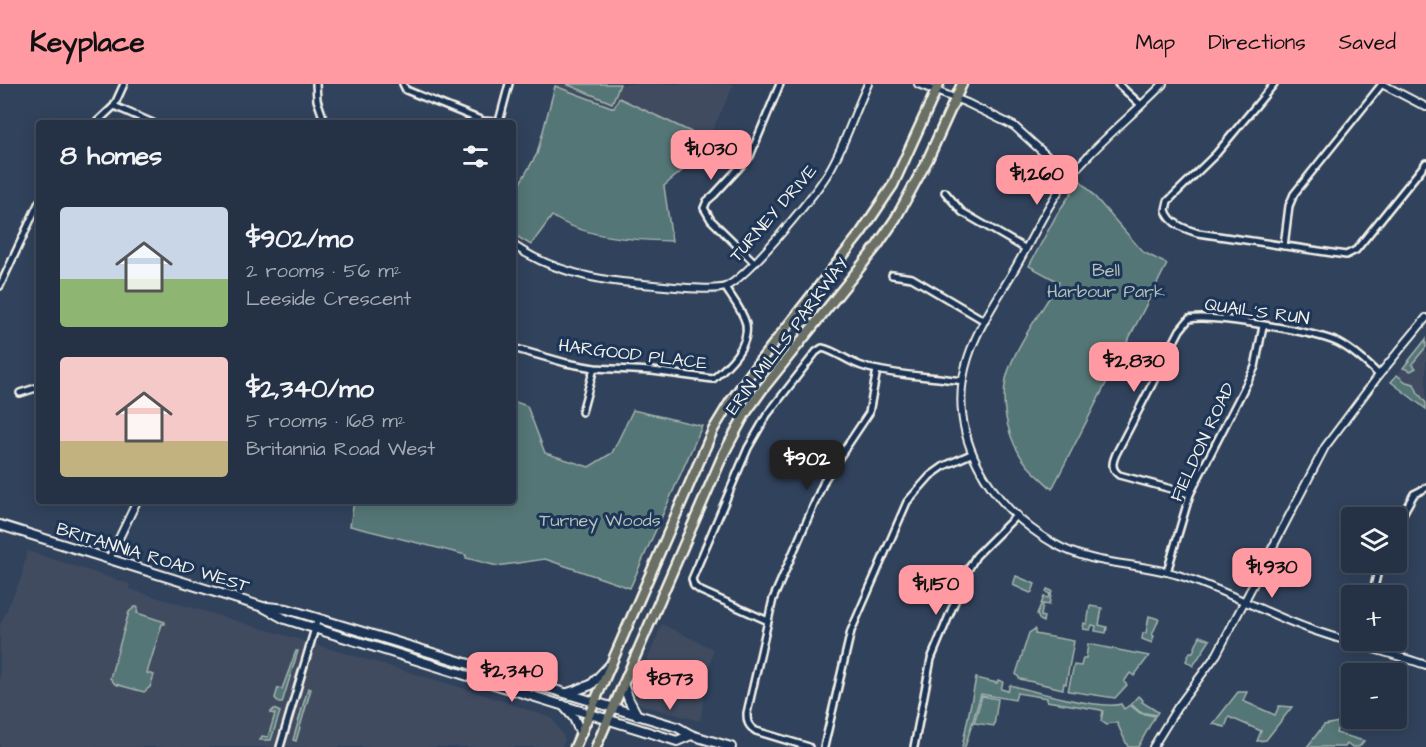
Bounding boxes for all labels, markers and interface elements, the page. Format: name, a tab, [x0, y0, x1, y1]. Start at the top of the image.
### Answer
text: Keyplace	[30, 23, 145, 62]
text: Map	[1135, 28, 1175, 57]
text: Directions	[1208, 28, 1306, 57]
text: Saved	[1339, 28, 1396, 57]
pin: $1,030	[662, 130, 760, 181]
text: $1,030	[685, 135, 737, 163]
text: 8 homes	[60, 138, 162, 174]
icon: filters	[459, 140, 492, 173]
pin: $1,260	[988, 155, 1086, 206]
street label: TURNEY DRIVE	[724, 159, 823, 268]
text: $1,260	[1010, 160, 1064, 188]
text: $902/mo	[246, 221, 353, 257]
icon: home	[108, 231, 180, 303]
street label: ERIN MILLS PARKWAY	[720, 252, 855, 420]
text: 2 rooms · 56 m²	[246, 257, 401, 285]
park label: Bell Harbour Park	[1047, 258, 1165, 304]
text: Leeside Crescent	[246, 285, 411, 313]
street label: QUAIL'S RUN	[1203, 292, 1311, 331]
street label: HARGOOD PLACE	[557, 333, 709, 376]
pin: $2,830	[1085, 342, 1183, 393]
text: $2,830	[1103, 347, 1165, 375]
text: $2,340/mo	[246, 371, 374, 407]
street label: FIELDON ROAD	[1164, 378, 1241, 506]
icon: home	[108, 381, 180, 453]
text: 5 rooms · 168 m²	[246, 407, 405, 435]
text: Britannia Road West	[246, 435, 435, 463]
pin: $902	[771, 440, 843, 491]
text: $902	[784, 445, 830, 473]
map controls	[1341, 507, 1407, 729]
button: layers	[1341, 507, 1407, 573]
park label: Turney Woods	[539, 508, 661, 534]
street label: BRITANNIA ROAD WEST	[53, 516, 253, 599]
pin: $1,930	[1223, 548, 1321, 599]
text: $1,930	[1246, 553, 1298, 581]
pin: $1,150	[887, 565, 985, 616]
text: $1,150	[913, 570, 959, 598]
button: +	[1341, 585, 1407, 651]
pin: $2,340	[463, 652, 561, 703]
text: $2,340	[481, 657, 543, 685]
pin: $873	[634, 660, 706, 711]
button: −	[1341, 663, 1407, 729]
text: $873	[647, 665, 693, 693]

